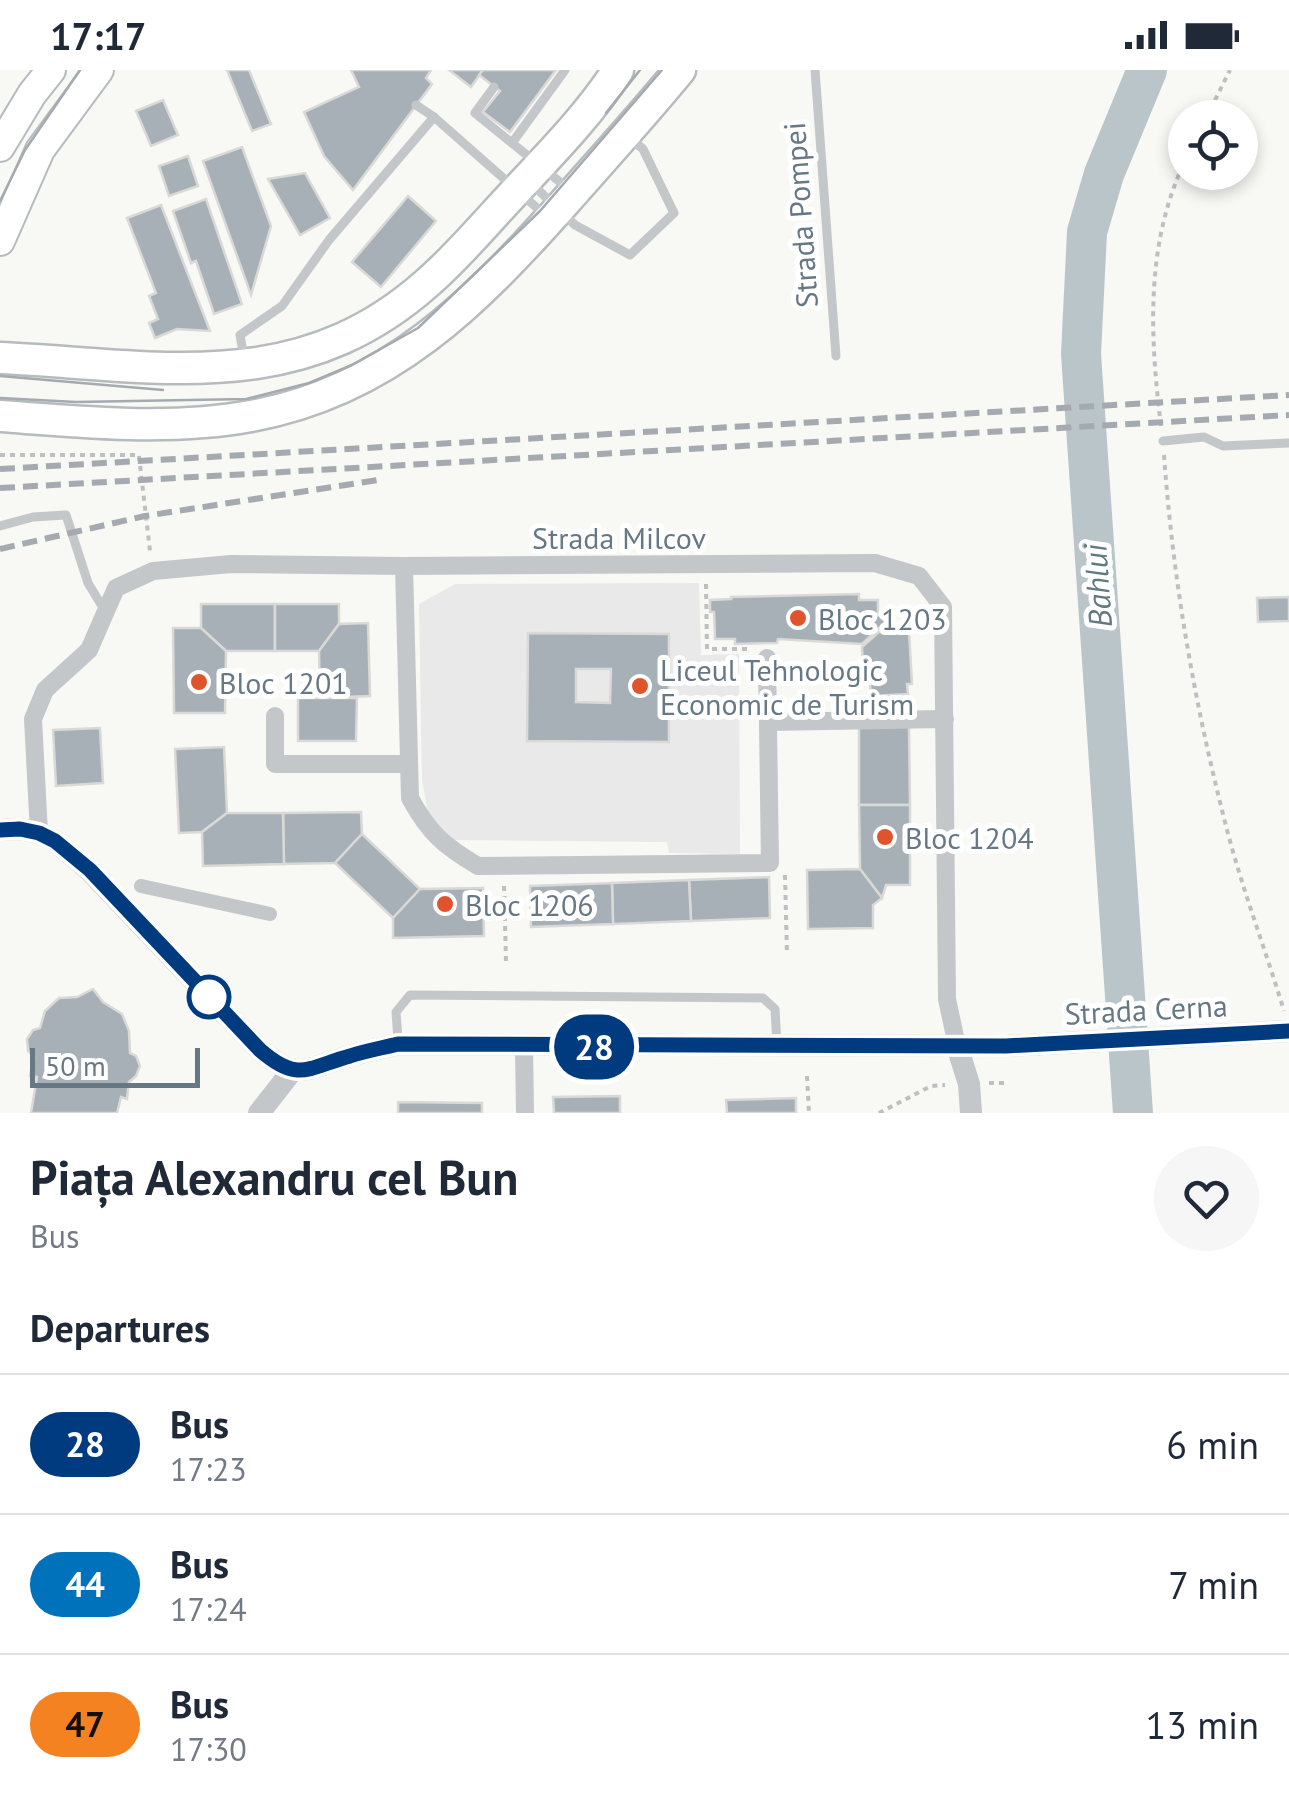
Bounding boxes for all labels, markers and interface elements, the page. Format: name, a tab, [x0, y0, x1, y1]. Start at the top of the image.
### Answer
text: 17:17	[50, 11, 146, 60]
map controls	[1168, 100, 1258, 190]
button: locate	[1168, 100, 1258, 190]
street label: Strada Pompei	[774, 121, 826, 309]
street label: Strada Milcov	[532, 518, 706, 557]
water label: Bahlui	[1073, 541, 1121, 629]
place label: Bloc 1203	[818, 599, 947, 638]
marker: Bloc 1203	[787, 607, 809, 629]
place label: Liceul Tehnologic Economic de Turism	[660, 650, 914, 723]
place label: Bloc 1201	[219, 663, 348, 702]
marker: Bloc 1201	[188, 671, 210, 693]
marker: Liceul Tehnologic Economic de Turism	[629, 675, 651, 697]
place label: Bloc 1204	[905, 818, 1034, 857]
marker: Bloc 1204	[874, 826, 896, 848]
place label: Bloc 1206	[465, 885, 594, 924]
marker: Bloc 1206	[434, 893, 456, 915]
unlabelled marker	[188, 976, 230, 1018]
street label: Strada Cerna	[1064, 985, 1228, 1033]
line badge: 28	[549, 1014, 639, 1080]
text: 28	[574, 1024, 614, 1070]
scale bar	[30, 1043, 200, 1088]
text: 50 m	[45, 1047, 106, 1084]
text: Piața Alexandru cel Bun	[30, 1146, 518, 1208]
button: heart	[1154, 1146, 1259, 1251]
text: Bus	[30, 1215, 79, 1257]
text: Departures	[30, 1303, 210, 1352]
text: Bus	[170, 1399, 229, 1448]
text: 6 min	[1166, 1420, 1259, 1469]
text: 28	[65, 1421, 105, 1467]
text: 17:23	[170, 1448, 247, 1490]
text: Bus	[170, 1539, 229, 1588]
text: 7 min	[1168, 1560, 1259, 1609]
text: 44	[65, 1561, 105, 1607]
text: 17:24	[170, 1588, 247, 1630]
text: Bus	[170, 1679, 229, 1728]
text: 13 min	[1146, 1700, 1259, 1749]
text: 47	[65, 1701, 105, 1747]
text: 17:30	[170, 1728, 247, 1770]

